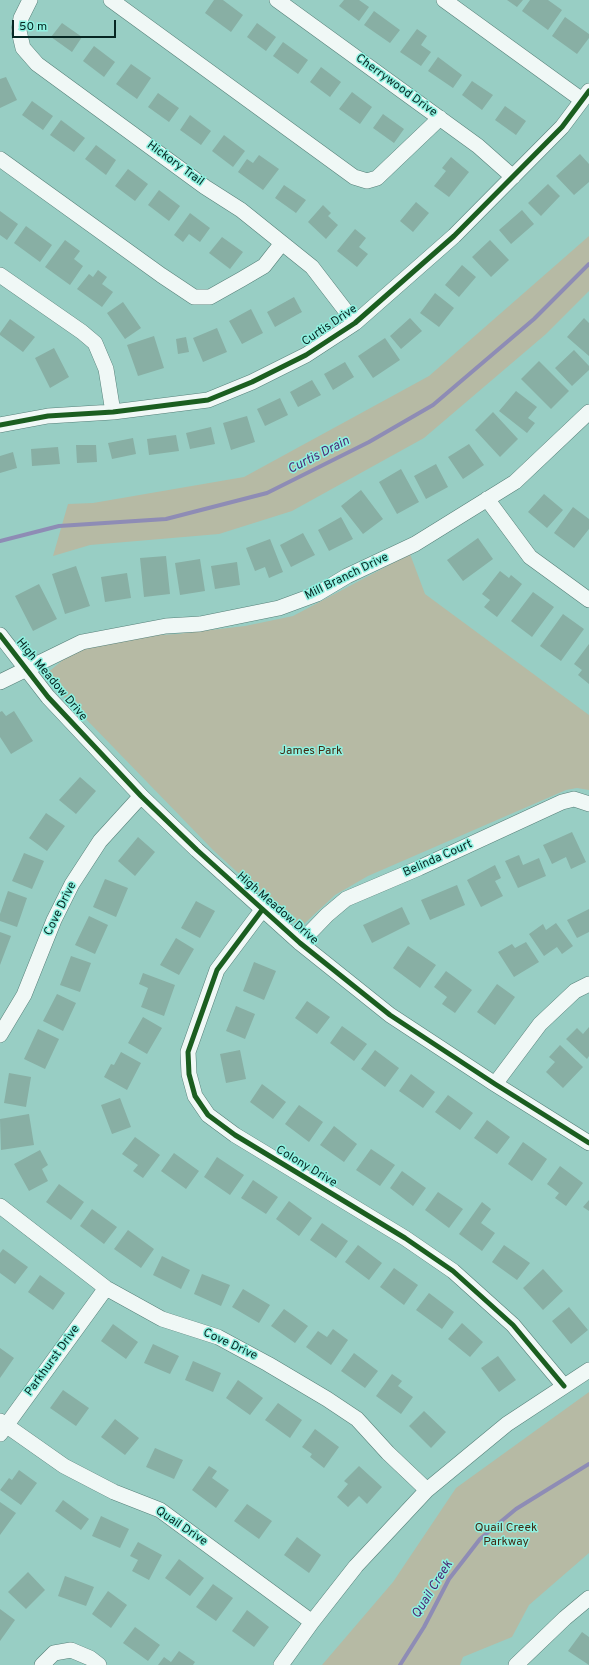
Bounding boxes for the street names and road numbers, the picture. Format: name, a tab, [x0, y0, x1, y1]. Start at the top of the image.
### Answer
street label: Cherrywood Drive	[352, 52, 440, 120]
street label: Hickory Trail	[144, 139, 206, 189]
street label: Curtis Drive	[300, 302, 360, 350]
street label: Mill Branch Drive	[303, 550, 391, 604]
street label: High Meadow Drive	[12, 636, 90, 724]
street label: Belinda Court	[401, 837, 475, 881]
street label: High Meadow Drive	[233, 870, 321, 948]
street label: Cove Drive	[42, 880, 80, 938]
street label: Colony Drive	[273, 1143, 339, 1191]
street label: Parkhurst Drive	[22, 1323, 84, 1399]
street label: Cove Drive	[201, 1326, 259, 1364]
street label: Quail Drive	[152, 1504, 210, 1550]

